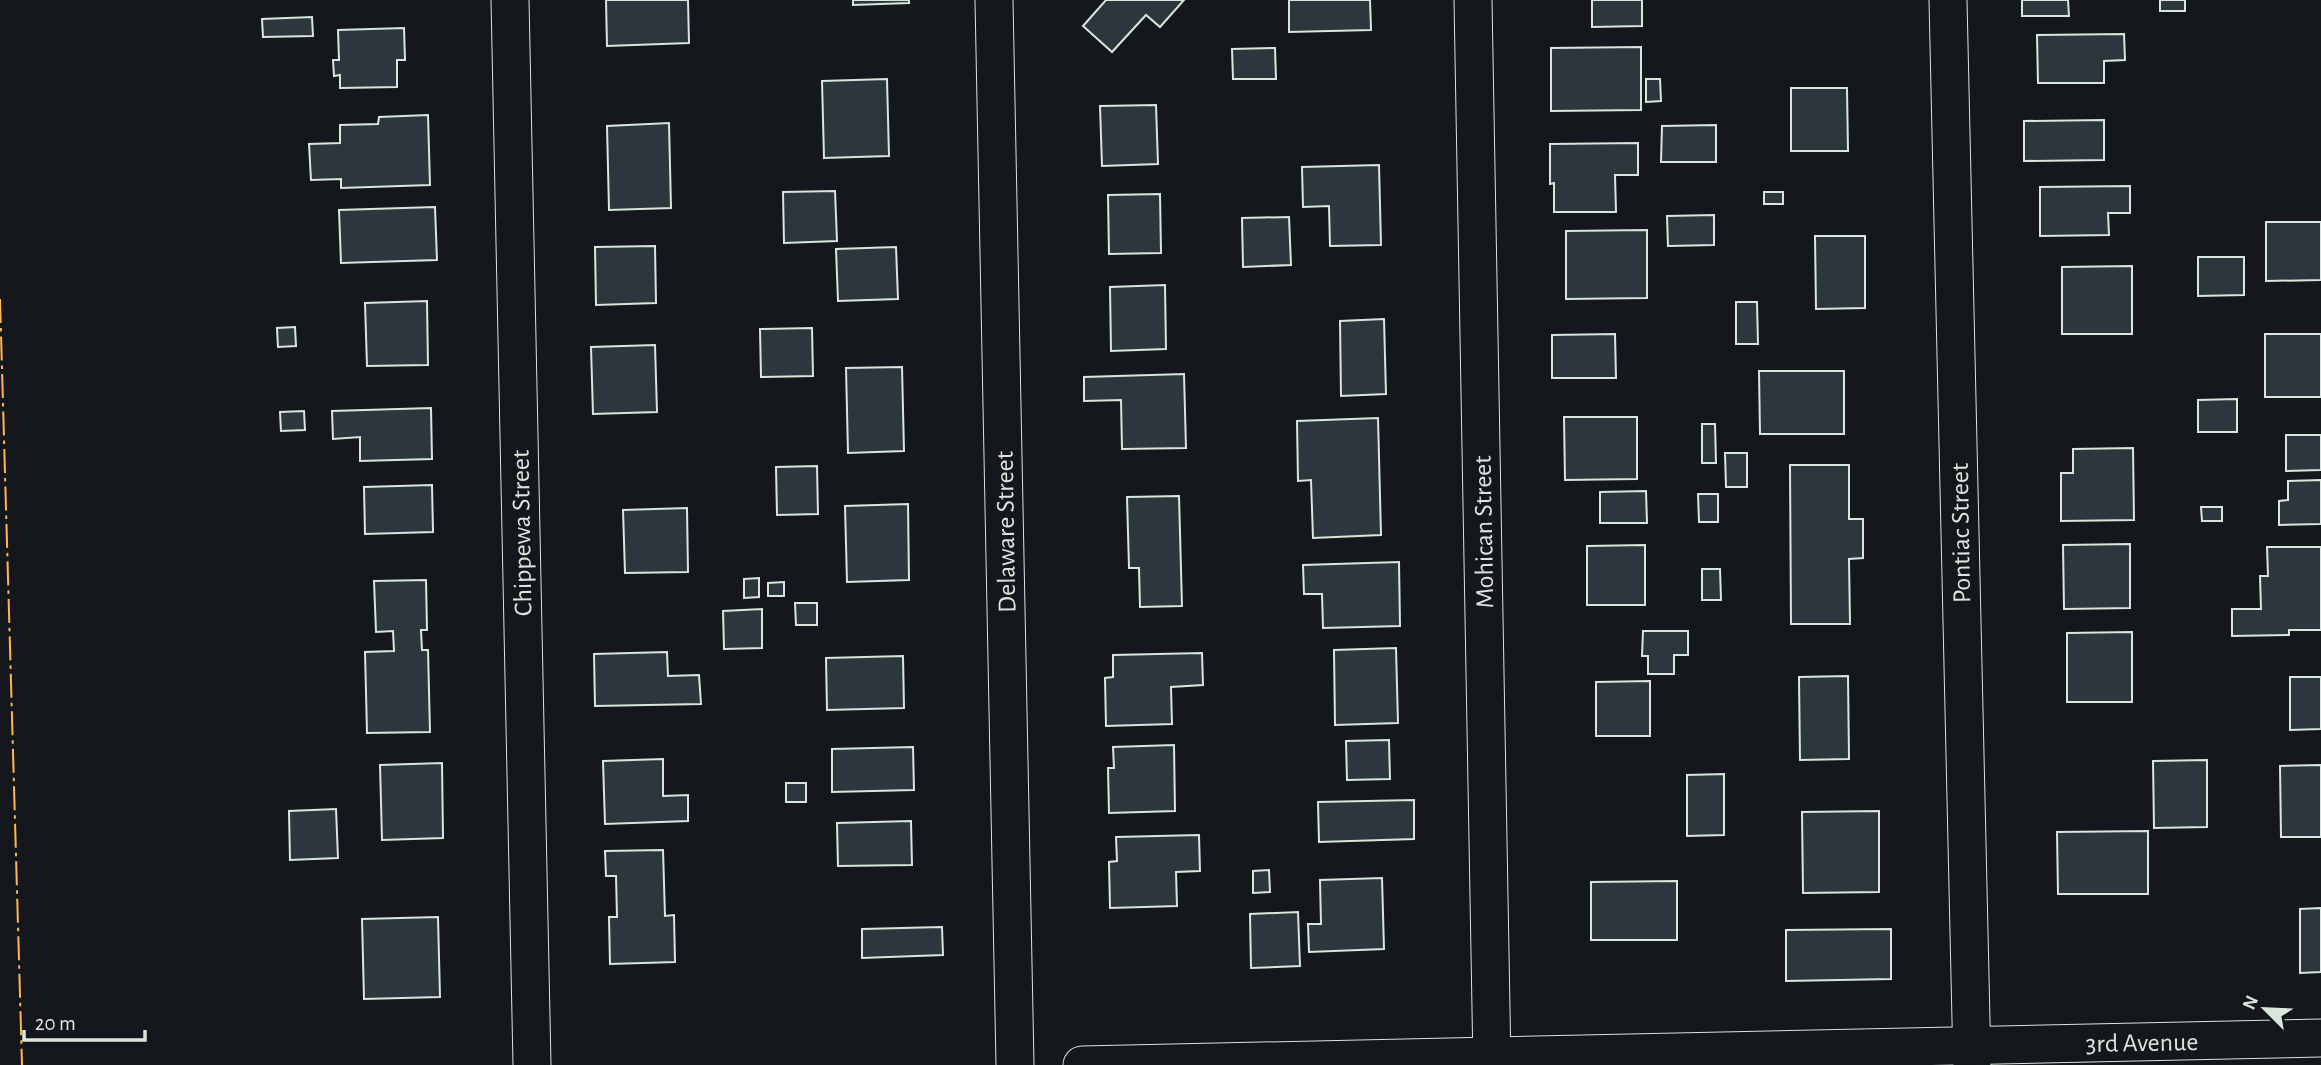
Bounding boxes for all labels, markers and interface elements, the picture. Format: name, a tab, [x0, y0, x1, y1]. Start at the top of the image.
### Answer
street label: Chippewa Street	[508, 450, 536, 616]
street label: Delaware Street	[992, 451, 1020, 613]
street label: Mohican Street	[1470, 455, 1498, 609]
street label: Pontiac Street	[1947, 463, 1975, 603]
north arrow	[2230, 974, 2300, 1044]
text: N	[2239, 993, 2262, 1013]
scale bar	[24, 998, 145, 1042]
text: 20 m	[35, 1013, 76, 1034]
street label: 3rd Avenue	[2085, 1029, 2199, 1057]

